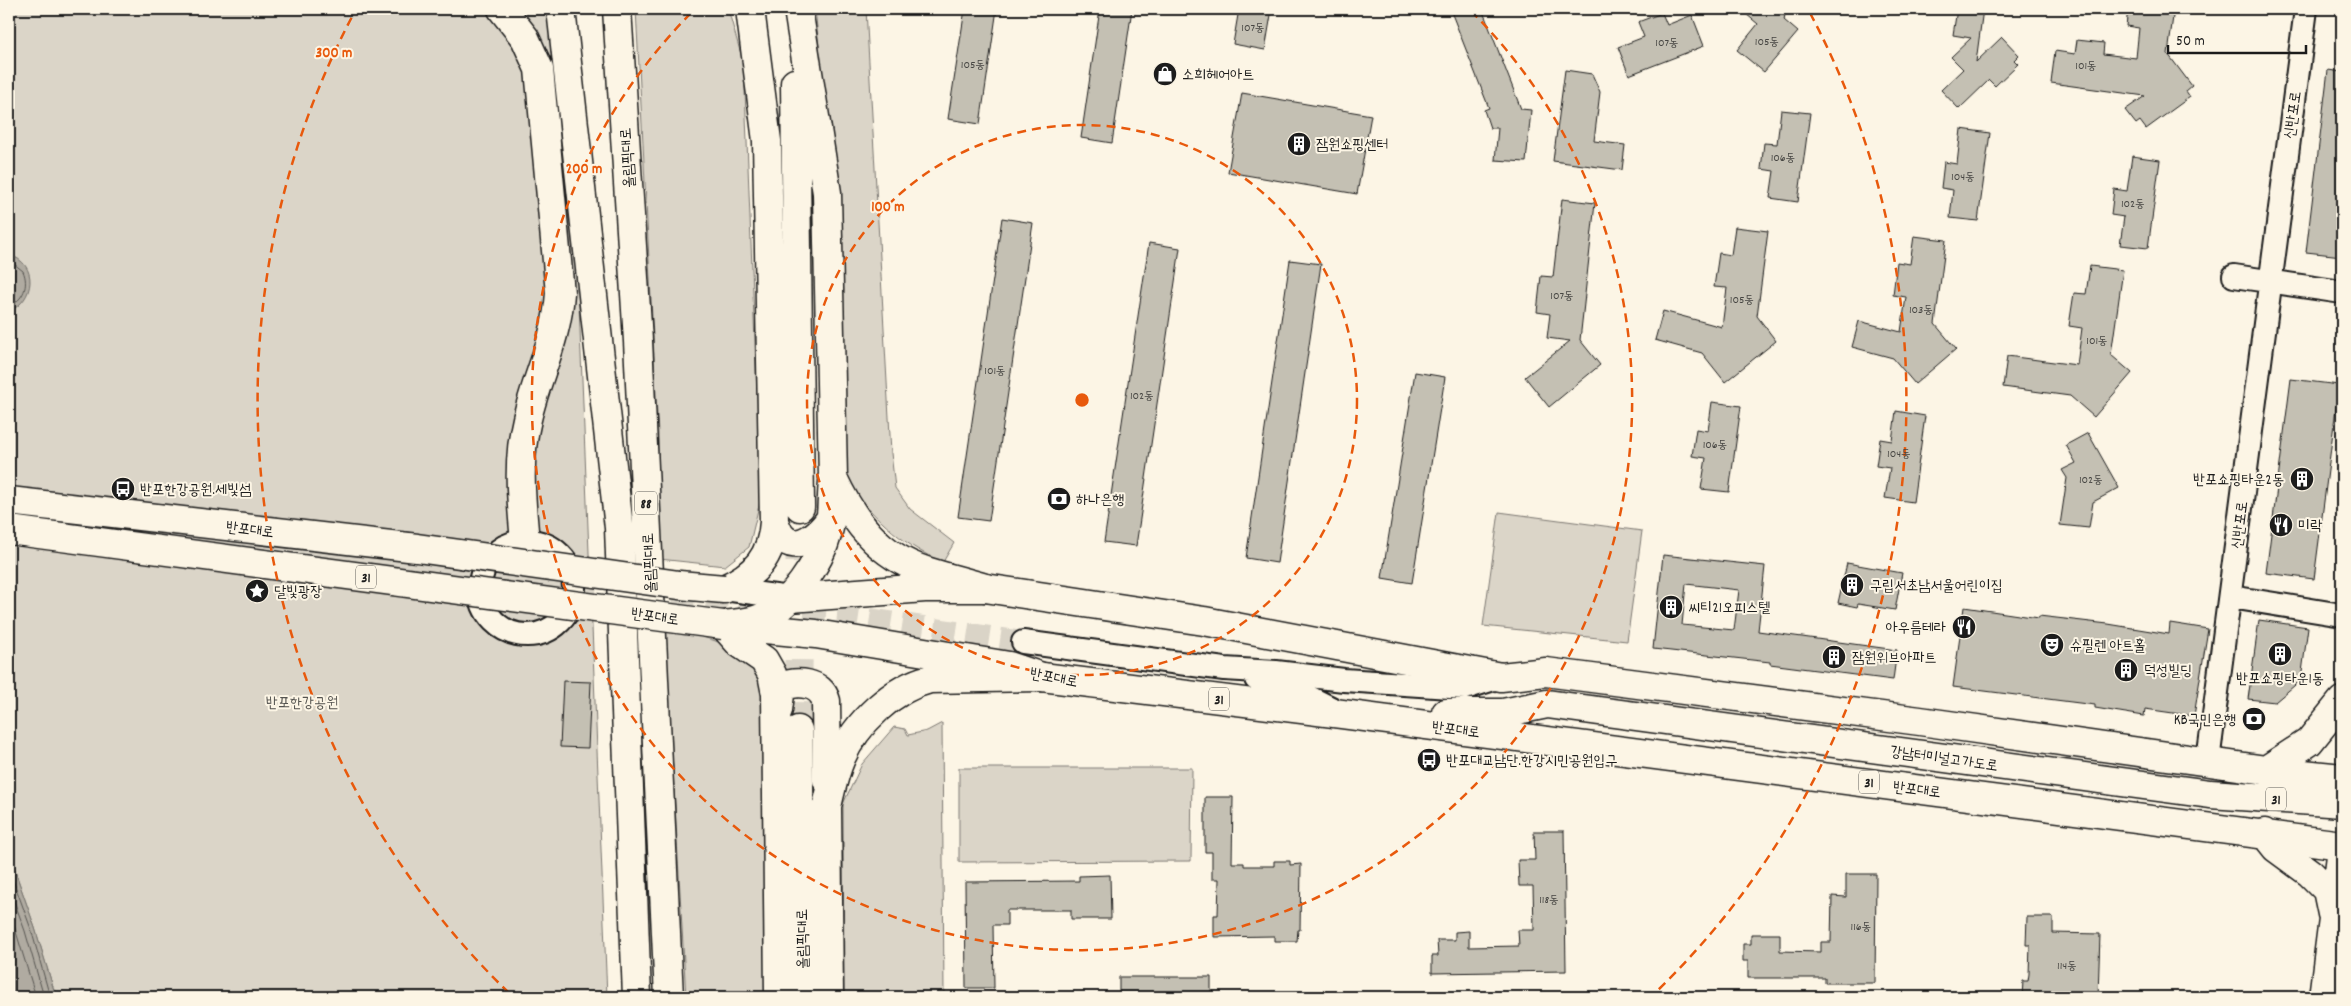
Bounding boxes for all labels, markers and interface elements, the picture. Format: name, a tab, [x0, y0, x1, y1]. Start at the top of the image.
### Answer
house number: 107동	[1241, 20, 1265, 37]
scale bar	[2168, 22, 2306, 54]
text: 50 m	[2176, 31, 2205, 53]
house number: 105동	[1755, 34, 1779, 51]
house number: 107동	[1655, 35, 1679, 52]
text: 300 m	[316, 43, 352, 65]
house number: 105동	[961, 57, 985, 74]
house number: 101동	[2075, 58, 2097, 75]
shop icon: 소희헤어아트	[1152, 61, 1178, 87]
place label: 소희헤어아트	[1182, 65, 1254, 87]
street label: 신반포로	[2280, 90, 2308, 141]
street label: 올림픽대로	[616, 127, 642, 189]
building icon: 잠원쇼핑센터	[1286, 131, 1312, 157]
place label: 잠원쇼핑센터	[1316, 135, 1388, 157]
house number: 106동	[1771, 150, 1795, 167]
text: 200 m	[566, 159, 602, 181]
house number: 104동	[1951, 169, 1975, 186]
house number: 102동	[2121, 196, 2145, 213]
text: 100 m	[871, 197, 905, 219]
house number: 107동	[1550, 288, 1574, 305]
house number: 105동	[1730, 292, 1754, 309]
house number: 103동	[1909, 302, 1933, 319]
house number: 101동	[2086, 333, 2108, 350]
house number: 101동	[984, 363, 1006, 380]
house number: 102동	[1130, 388, 1154, 405]
centre of rings	[1073, 391, 1091, 409]
house number: 106동	[1703, 437, 1727, 454]
house number: 104동	[1887, 446, 1911, 463]
building icon: 반포쇼핑타운2동	[2289, 466, 2315, 492]
place label: 반포쇼핑타운2동	[2193, 470, 2284, 492]
house number: 102동	[2079, 472, 2103, 489]
bus stop icon: 반포한강공원.세빛섬	[110, 476, 136, 502]
place label: 반포한강공원.세빛섬	[140, 480, 251, 502]
bank icon: 하나은행	[1046, 486, 1072, 512]
place label: 하나은행	[1076, 490, 1124, 512]
road number: 88	[635, 492, 657, 514]
street label: 신반포로	[2227, 500, 2255, 551]
restaurant icon: 미락	[2268, 512, 2294, 538]
place label: 미락	[2298, 516, 2323, 538]
street label: 반포대로	[224, 517, 275, 545]
street label: 올림픽대로	[638, 532, 664, 594]
road number: 31	[356, 566, 376, 588]
building icon: 구립서초남서울어린이집	[1839, 572, 1865, 598]
place label: 구립서초남서울어린이집	[1870, 576, 2003, 598]
place icon: 달빛광장	[244, 578, 270, 604]
place label: 달빛광장	[274, 582, 322, 604]
building icon: 씨티21오피스텔	[1658, 594, 1684, 620]
place label: 씨티21오피스텔	[1688, 598, 1770, 620]
street label: 반포대로	[629, 604, 680, 632]
restaurant icon: 아우름테라	[1951, 614, 1977, 640]
place label: 아우름테라	[1886, 618, 1946, 640]
theatre icon: 슈필렌 아트홀	[2039, 632, 2065, 658]
place label: 슈필렌 아트홀	[2070, 636, 2146, 658]
building icon: 반포쇼핑타운1동	[2267, 641, 2293, 667]
building icon: 잠원위브아파트	[1821, 644, 1847, 670]
place label: 잠원위브아파트	[1852, 648, 1937, 670]
building icon: 덕성빌딩	[2113, 657, 2139, 683]
place label: 덕성빌딩	[2144, 661, 2192, 683]
street label: 반포대로	[1028, 664, 1079, 694]
place label: 반포쇼핑타운1동	[2236, 669, 2324, 691]
road number: 31	[1209, 688, 1229, 711]
park label: 반포한강공원	[266, 693, 338, 715]
bank icon: KB국민은행	[2241, 706, 2267, 732]
place label: KB국민은행	[2174, 710, 2236, 732]
street label: 반포대로	[1430, 717, 1481, 745]
street label: 강남터미널고가도로	[1888, 742, 1999, 778]
bus stop icon: 반포대교남단.한강시민공원입구	[1416, 747, 1442, 773]
place label: 반포대교남단.한강시민공원입구	[1446, 751, 1617, 773]
road number: 31	[1859, 770, 1879, 794]
street label: 반포대로	[1891, 777, 1942, 805]
road number: 31	[2266, 788, 2286, 811]
house number: 118동	[1539, 892, 1559, 909]
street label: 올림픽대로	[792, 909, 816, 969]
house number: 116동	[1851, 919, 1871, 936]
house number: 114동	[2057, 958, 2077, 975]

